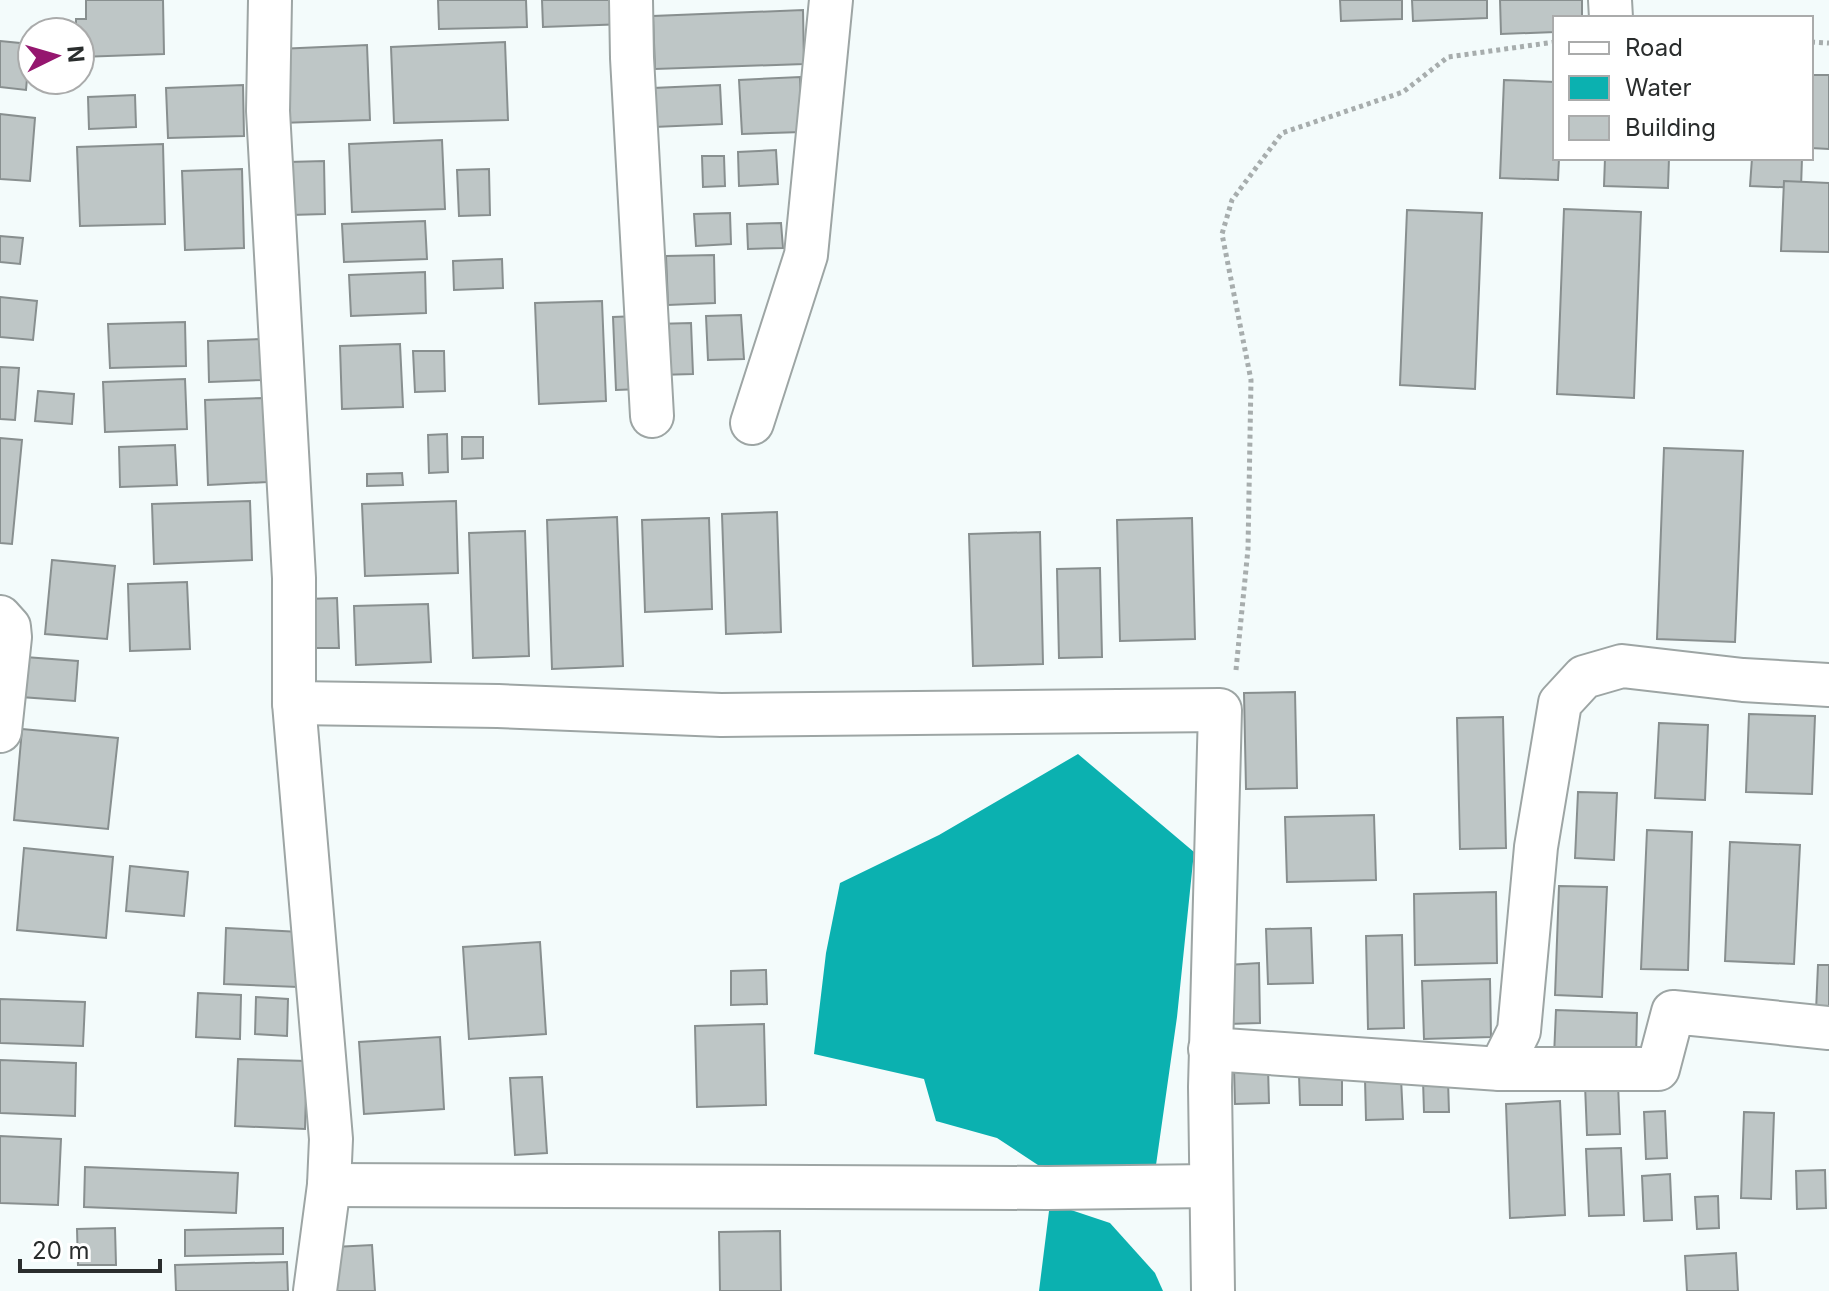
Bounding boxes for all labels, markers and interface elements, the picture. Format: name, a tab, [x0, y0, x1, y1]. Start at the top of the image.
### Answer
north arrow	[16, 16, 96, 96]
legend	[1553, 16, 1813, 160]
text: Road	[1625, 33, 1683, 62]
text: N	[62, 45, 90, 64]
text: Water	[1625, 73, 1692, 102]
text: Building	[1625, 113, 1716, 142]
scale bar	[20, 1223, 160, 1273]
text: 20 m	[32, 1236, 90, 1265]

